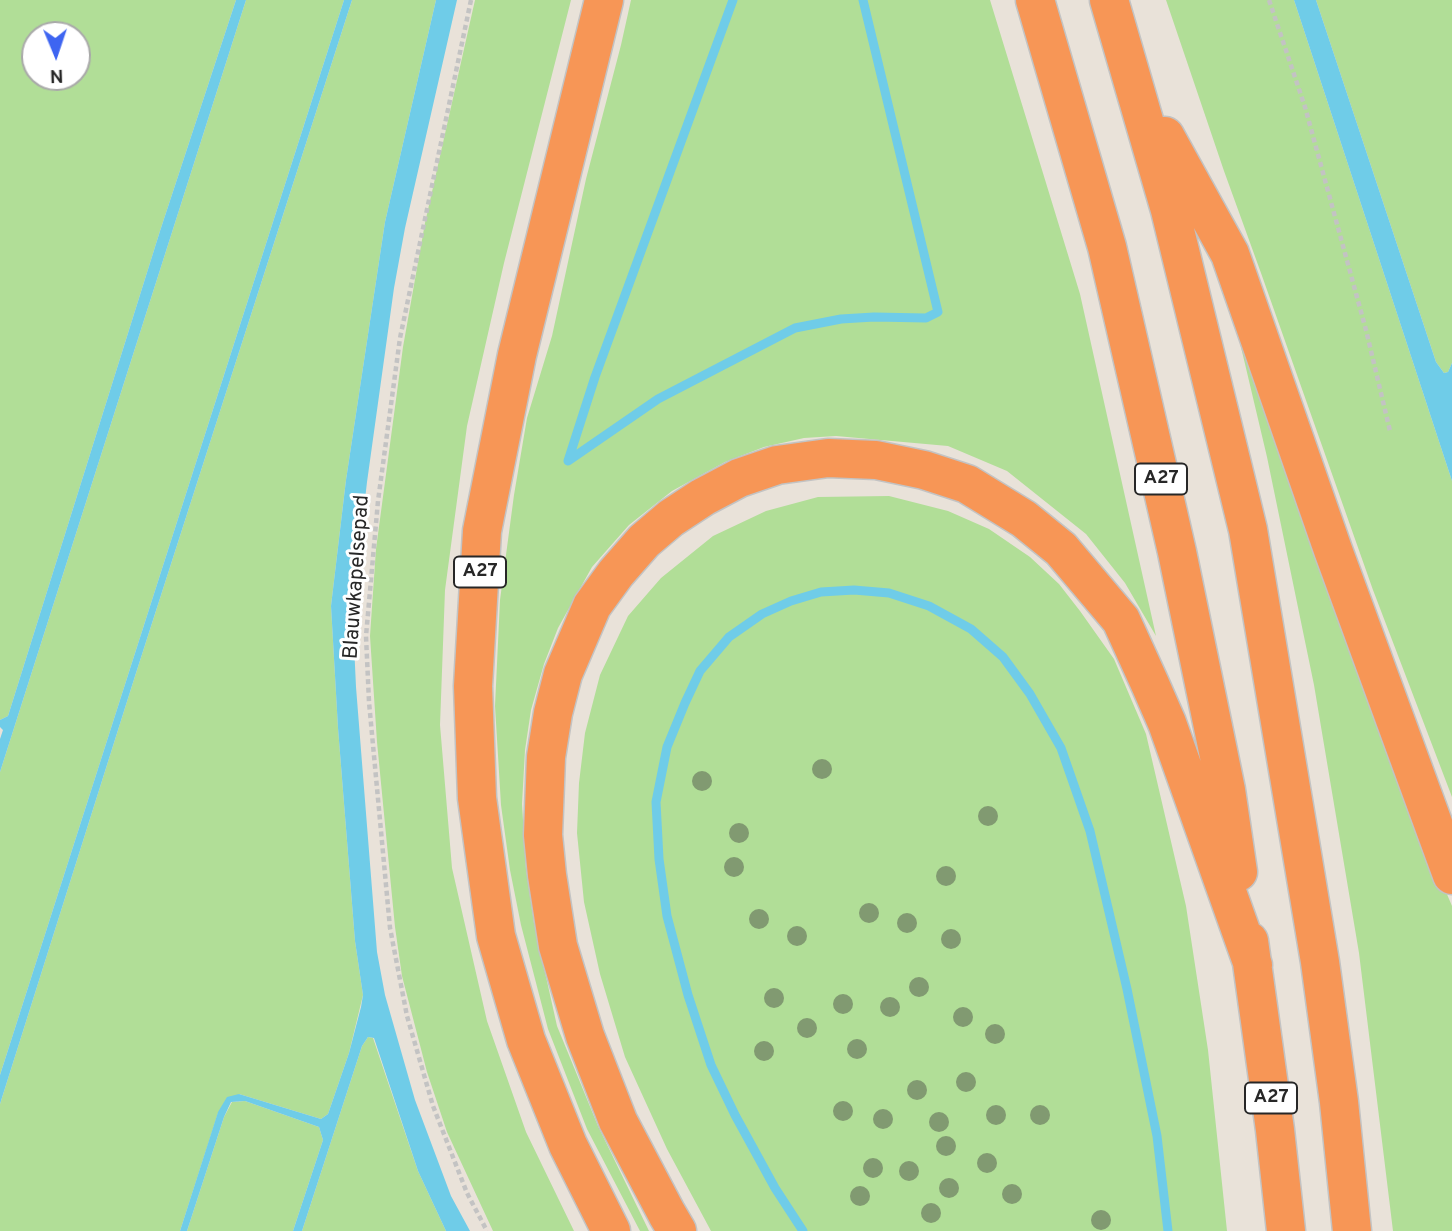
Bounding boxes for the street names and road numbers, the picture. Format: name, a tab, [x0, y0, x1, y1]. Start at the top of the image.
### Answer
road number: A27	[1135, 464, 1187, 494]
street label: Blauwkapelsepad	[340, 494, 376, 660]
road number: A27	[454, 556, 506, 587]
road number: A27	[1245, 1082, 1297, 1114]

